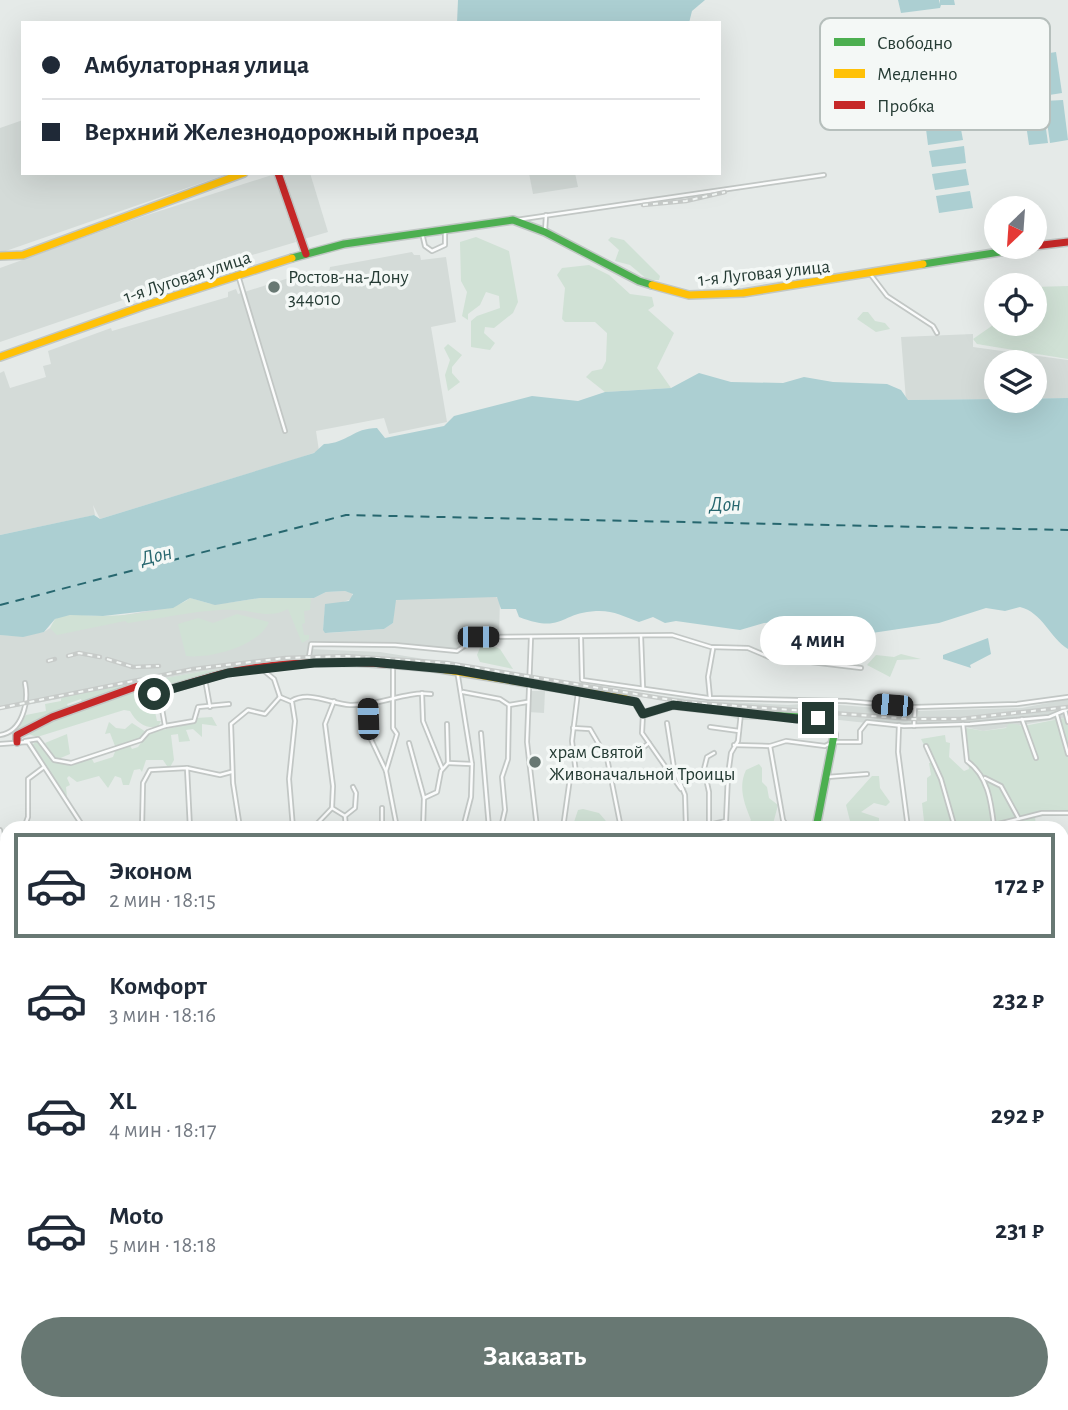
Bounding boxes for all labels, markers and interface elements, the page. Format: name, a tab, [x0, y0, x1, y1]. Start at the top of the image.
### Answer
legend	[820, 18, 1050, 130]
text: Свободно	[877, 34, 953, 53]
text: Амбулаторная улица	[84, 52, 309, 78]
text: Медленно	[877, 65, 957, 84]
text: Пробка	[877, 97, 935, 116]
text: Верхний Железнодорожный проезд	[84, 119, 479, 145]
north arrow	[984, 196, 1046, 259]
map controls	[984, 196, 1047, 413]
street label: 1-я Луговая улица	[121, 248, 254, 307]
street label: 1-я Луговая улица	[697, 257, 831, 290]
place label: Ростов-на-Дону 344010	[288, 268, 409, 309]
button: locate	[984, 273, 1047, 336]
marker: Ростов-на-Дону 344010	[266, 279, 282, 295]
button: layers	[984, 350, 1047, 413]
water label: Дон	[708, 494, 741, 515]
water label: Дон	[137, 542, 174, 570]
callout: 4 мин	[760, 616, 876, 666]
car	[458, 627, 500, 648]
text: 4 мин	[791, 629, 845, 652]
route start	[138, 678, 170, 710]
car	[871, 693, 914, 717]
car	[357, 698, 380, 740]
route end	[802, 702, 834, 734]
place label: храм Святой Живоначальной Троицы	[549, 743, 736, 784]
marker: храм Святой Живоначальной Троицы	[527, 754, 543, 770]
icon: car	[25, 854, 88, 917]
text: Эконом	[109, 858, 192, 884]
text: 172 ₽	[995, 872, 1044, 898]
text: 2 мин · 18:15	[109, 889, 216, 912]
icon: car	[25, 969, 88, 1032]
text: Комфорт	[109, 973, 207, 999]
text: 232 ₽	[992, 987, 1044, 1013]
text: 3 мин · 18:16	[109, 1004, 216, 1027]
icon: car	[25, 1084, 88, 1147]
text: XL	[109, 1088, 136, 1114]
text: 292 ₽	[991, 1102, 1044, 1128]
text: 4 мин · 18:17	[109, 1119, 217, 1142]
icon: car	[25, 1199, 88, 1262]
text: Moto	[109, 1203, 164, 1229]
text: 231 ₽	[995, 1217, 1044, 1243]
text: 5 мин · 18:18	[109, 1234, 216, 1257]
button: Заказать	[21, 1317, 1048, 1397]

